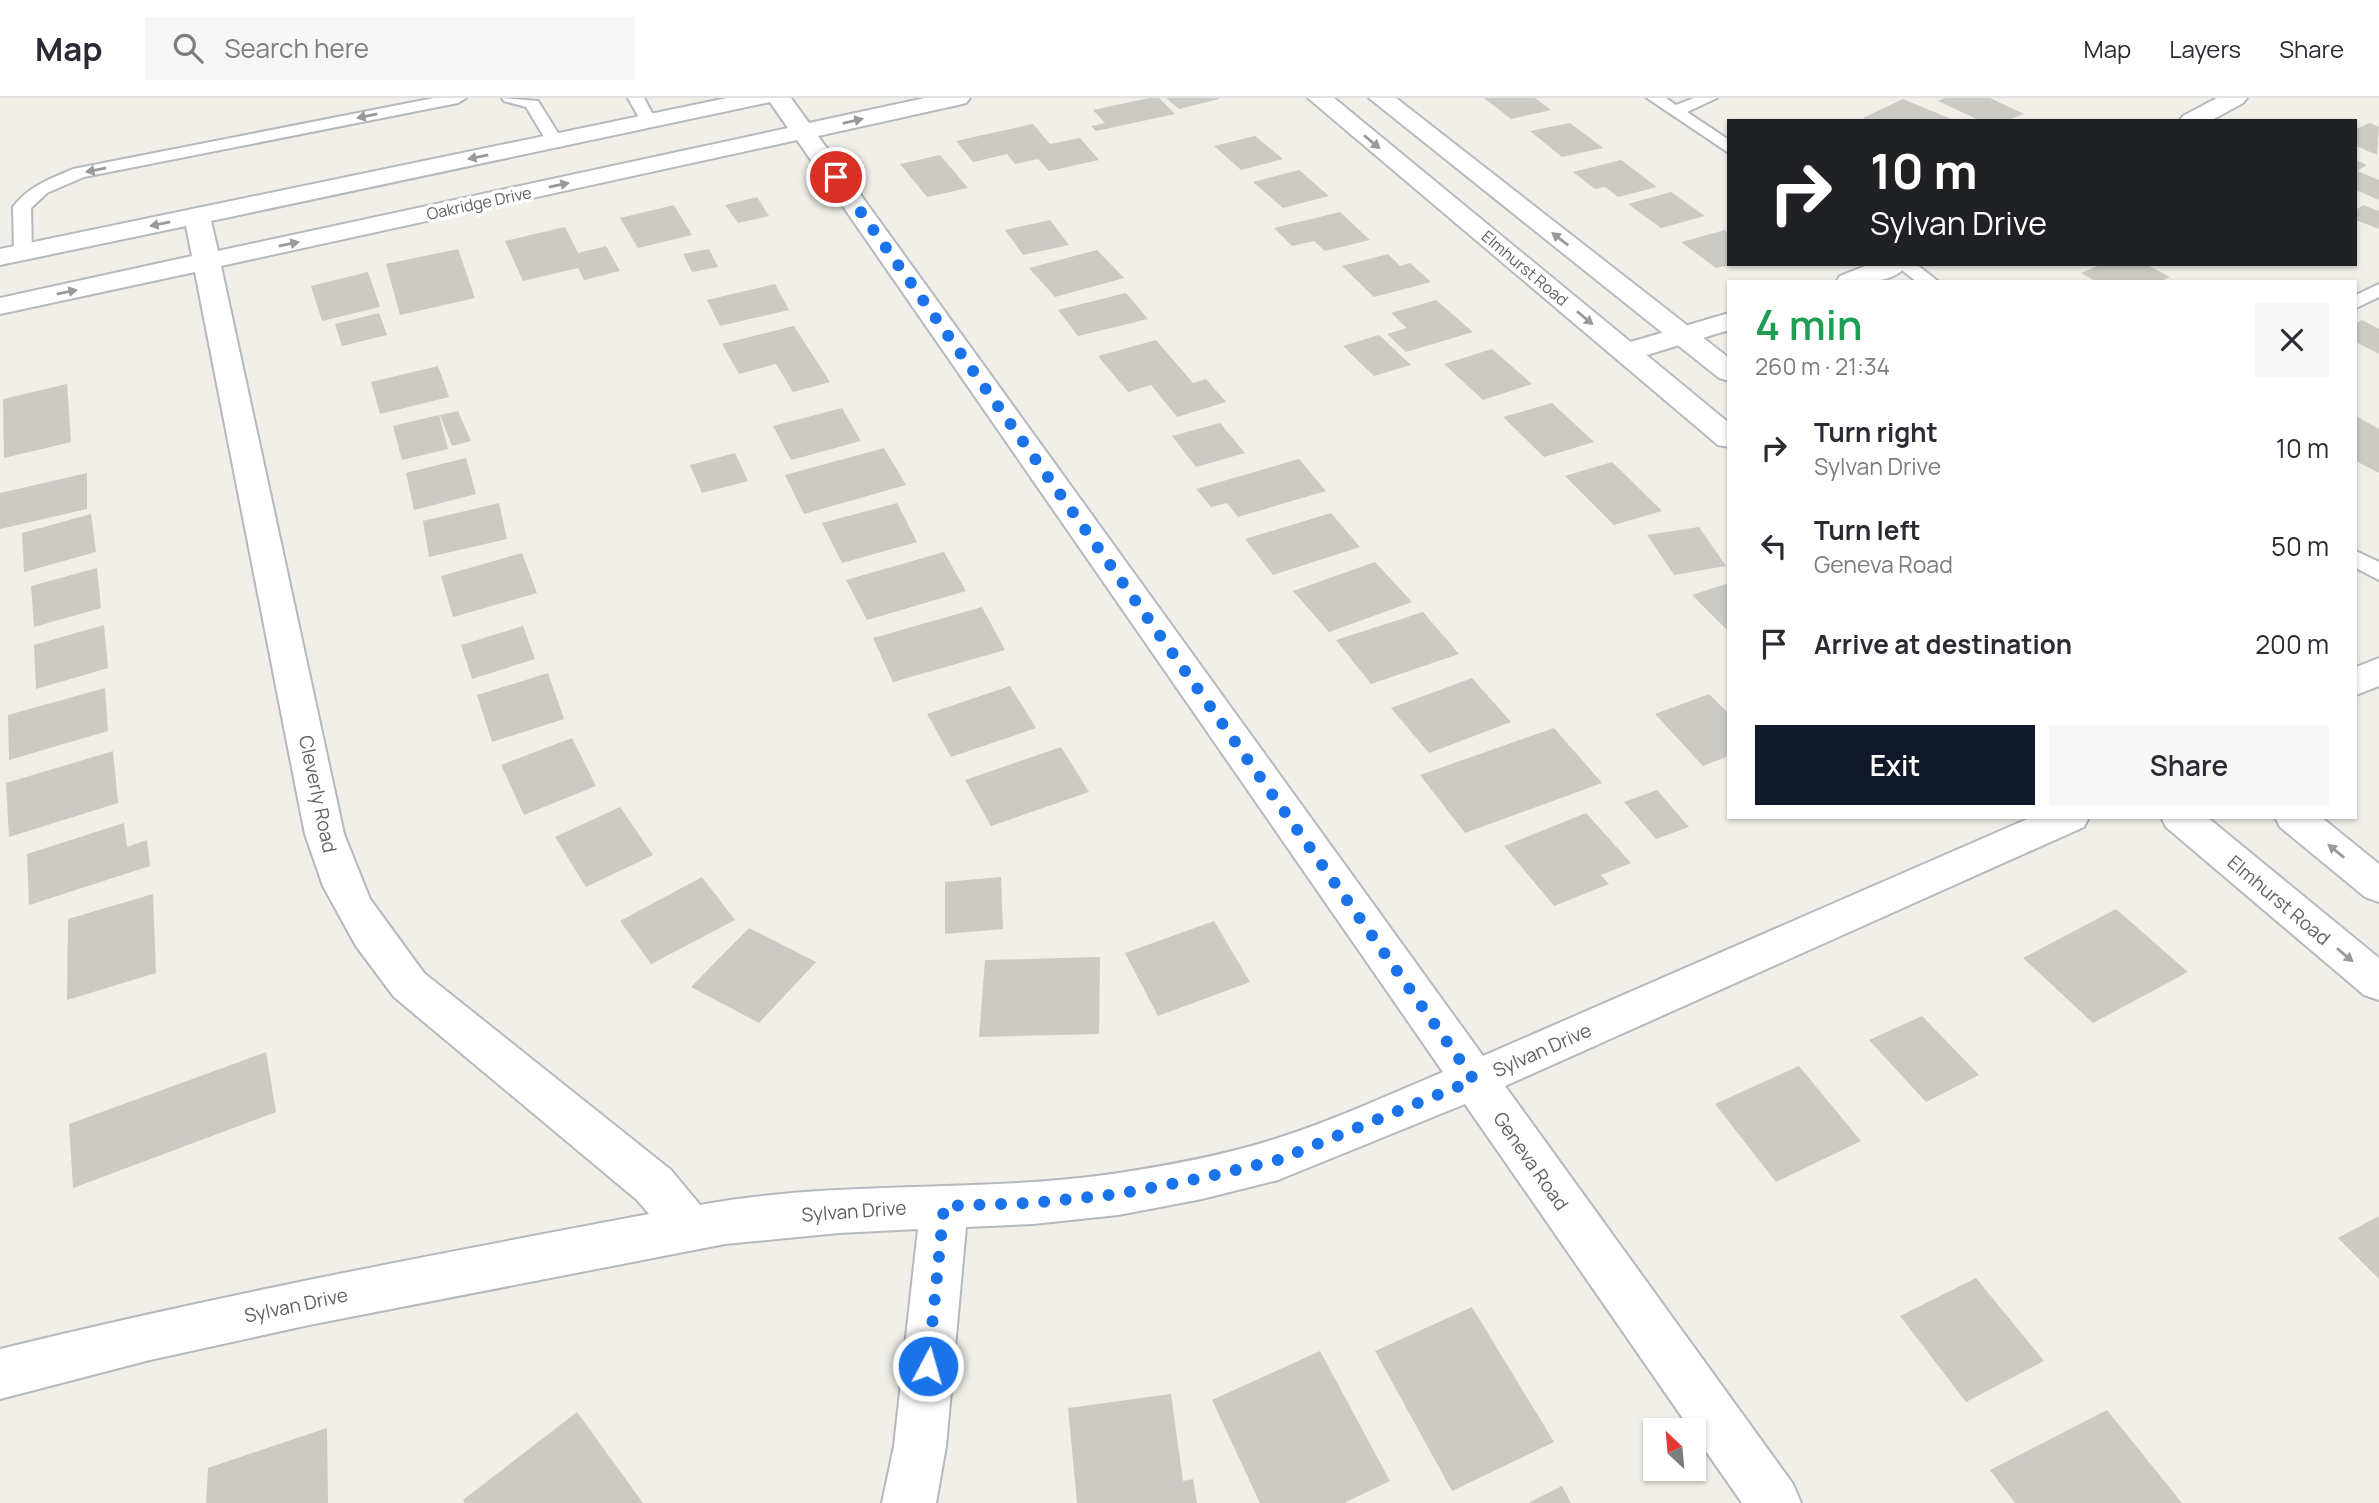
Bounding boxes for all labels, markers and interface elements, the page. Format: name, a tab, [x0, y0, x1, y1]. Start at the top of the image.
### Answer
search box	[145, 17, 635, 80]
text: Map	[35, 26, 103, 71]
icon: search	[169, 29, 207, 67]
text: Search here	[225, 30, 369, 66]
text: Map	[2084, 32, 2131, 65]
text: Layers	[2169, 32, 2241, 65]
text: Share	[2279, 32, 2344, 65]
one-way arrow	[356, 111, 378, 122]
one-way arrow	[843, 115, 865, 126]
one-way arrow	[1363, 134, 1381, 149]
text: 10 m	[1870, 137, 1978, 204]
pin	[806, 147, 866, 207]
icon: right	[1755, 147, 1846, 238]
one-way arrow	[467, 152, 489, 163]
icon: arrive	[817, 158, 855, 196]
one-way arrow	[85, 165, 107, 176]
one-way arrow	[548, 180, 570, 191]
street label: Oakridge Drive	[424, 181, 534, 225]
text: Sylvan Drive	[1870, 201, 2047, 245]
one-way arrow	[149, 219, 171, 230]
street label: Elmhurst Road	[1477, 225, 1573, 311]
one-way arrow	[1551, 232, 1569, 246]
one-way arrow	[278, 238, 300, 249]
one-way arrow	[56, 286, 78, 297]
text: 4 min	[1755, 295, 1863, 353]
button: close	[2255, 303, 2329, 377]
one-way arrow	[1577, 310, 1594, 325]
text: 260 m · 21:34	[1755, 350, 1890, 382]
text: Turn right	[1814, 414, 1938, 450]
icon: right	[1755, 429, 1793, 467]
text: 10 m	[2276, 430, 2329, 466]
text: Sylvan Drive	[1814, 450, 1941, 482]
text: Turn left	[1814, 512, 1921, 548]
icon: left	[1755, 527, 1793, 565]
text: 50 m	[2271, 528, 2329, 564]
text: Geneva Road	[1814, 548, 1953, 580]
icon: arrive	[1755, 625, 1793, 663]
text: Arrive at destination	[1814, 626, 2072, 662]
text: 200 m	[2255, 626, 2329, 662]
button: Exit	[1755, 725, 2035, 805]
button: Share	[2049, 725, 2329, 805]
street label: Cleverly Road	[293, 733, 343, 855]
one-way arrow	[2328, 844, 2346, 859]
street label: Elmhurst Road	[2222, 849, 2336, 951]
one-way arrow	[2336, 947, 2354, 963]
street label: Sylvan Drive	[1489, 1017, 1595, 1083]
street label: Geneva Road	[1487, 1107, 1575, 1215]
street label: Sylvan Drive	[801, 1194, 907, 1228]
street label: Sylvan Drive	[242, 1281, 350, 1329]
position arrow	[891, 1329, 965, 1403]
north arrow	[1643, 1418, 1706, 1480]
map controls	[1643, 1418, 1706, 1481]

